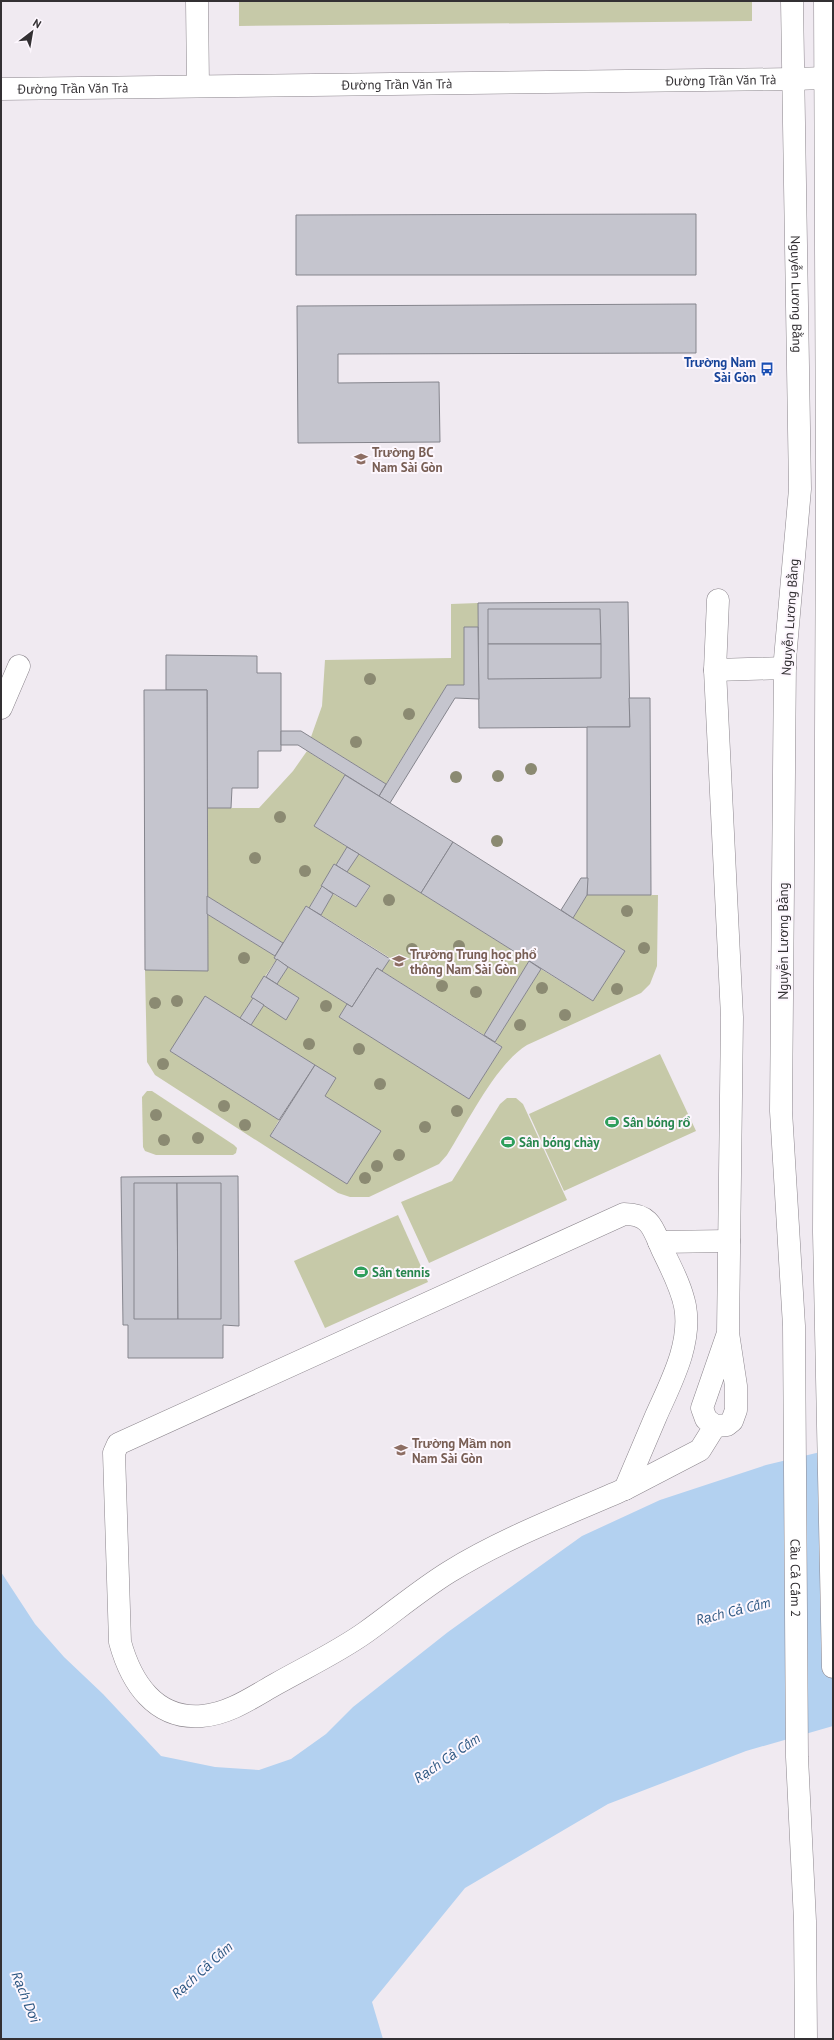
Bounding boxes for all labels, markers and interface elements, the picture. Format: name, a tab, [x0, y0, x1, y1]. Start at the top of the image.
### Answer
north arrow	[12, 12, 52, 52]
text: N	[30, 16, 44, 31]
street label: Đường Trần Văn Trà	[664, 71, 776, 89]
street label: Đường Trần Văn Trà	[340, 75, 453, 93]
street label: Đường Trần Văn Trà	[16, 79, 129, 97]
street label: Nguyễn Lương Bằng	[787, 235, 806, 353]
place label: Trường Nam Sài Gòn	[684, 354, 756, 386]
bus stop icon: Trường Nam Sài Gòn	[759, 361, 775, 377]
place label: Trường BC Nam Sài Gòn	[372, 444, 443, 476]
school or university icon: Trường BC Nam Sài Gòn	[353, 451, 369, 467]
street label: Nguyễn Lương Bằng	[777, 558, 803, 676]
street label: Nguyễn Lương Bằng	[775, 882, 792, 1000]
place label: Trường Trung học phổ thông Nam Sài Gòn	[410, 946, 537, 978]
school or university icon: Trường Trung học phổ thông Nam Sài Gòn	[391, 953, 407, 969]
sports icon: Sân bóng rổ	[604, 1114, 620, 1130]
place label: Sân bóng rổ	[623, 1114, 691, 1131]
sports icon: Sân bóng chày	[500, 1134, 516, 1150]
place label: Sân bóng chày	[519, 1134, 600, 1151]
sports icon: Sân tennis	[353, 1264, 369, 1280]
place label: Sân tennis	[372, 1264, 430, 1281]
place label: Trường Mầm non Nam Sài Gòn	[412, 1435, 511, 1467]
school or university icon: Trường Mầm non Nam Sài Gòn	[393, 1442, 409, 1458]
street label: Cầu Cả Cấm 2	[787, 1539, 805, 1617]
water label: Rạch Cả Cấm	[694, 1593, 773, 1629]
water label: Rạch Cả Cấm	[410, 1729, 484, 1787]
water label: Rạch Cả Cấm	[168, 1938, 237, 2002]
water label: Rạch Dơi	[8, 1969, 45, 2026]

